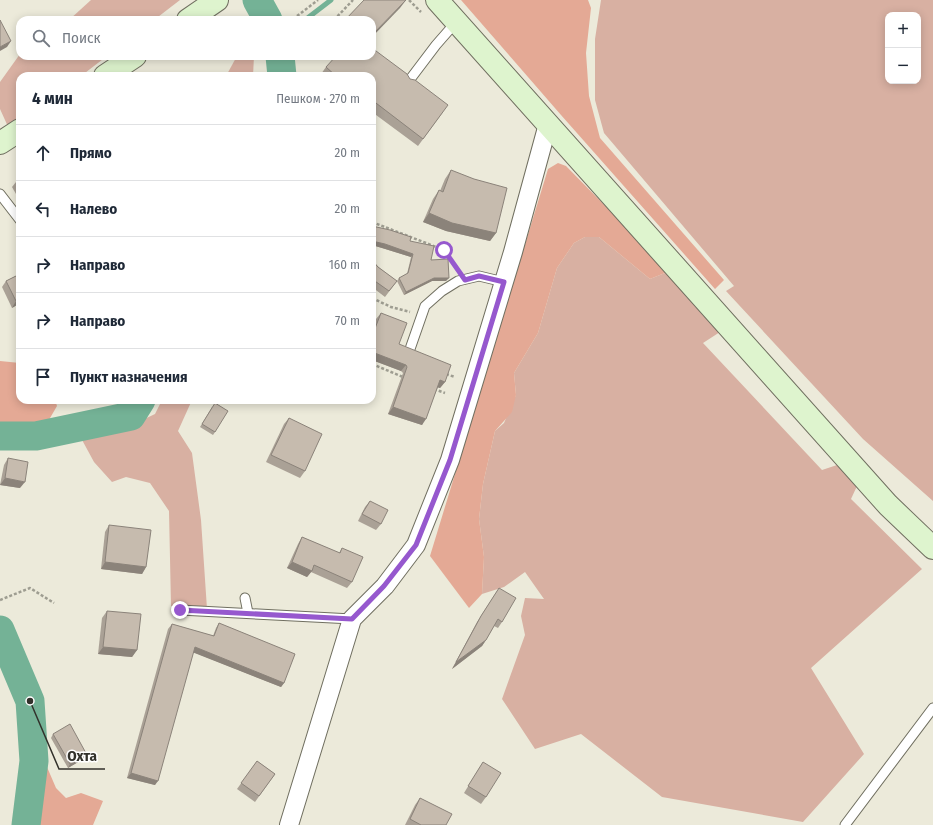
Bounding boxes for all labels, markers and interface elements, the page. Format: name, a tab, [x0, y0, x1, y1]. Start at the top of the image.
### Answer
map controls	[885, 12, 921, 84]
button: +	[885, 12, 921, 48]
search box	[16, 16, 376, 60]
icon: search	[30, 27, 52, 49]
text: Поиск	[62, 29, 100, 47]
button: −	[885, 48, 921, 84]
text: 4 мин	[32, 88, 73, 109]
text: Пешком · 270 m	[276, 91, 360, 106]
icon: ahead	[32, 142, 54, 164]
text: Прямо	[70, 144, 112, 162]
text: 20 m	[334, 145, 360, 160]
icon: left	[32, 198, 54, 220]
text: Налево	[70, 200, 117, 218]
text: 20 m	[334, 201, 360, 216]
route start	[435, 241, 453, 259]
icon: right	[32, 254, 54, 276]
text: Направо	[70, 256, 125, 274]
text: 160 m	[329, 257, 360, 272]
icon: right	[32, 310, 54, 332]
text: Направо	[70, 312, 125, 330]
text: 70 m	[335, 313, 360, 328]
icon: arrive	[32, 366, 54, 388]
text: Пункт назначения	[70, 368, 188, 386]
route end	[171, 601, 189, 619]
callout: Охта	[59, 742, 105, 769]
text: Охта	[67, 747, 97, 765]

